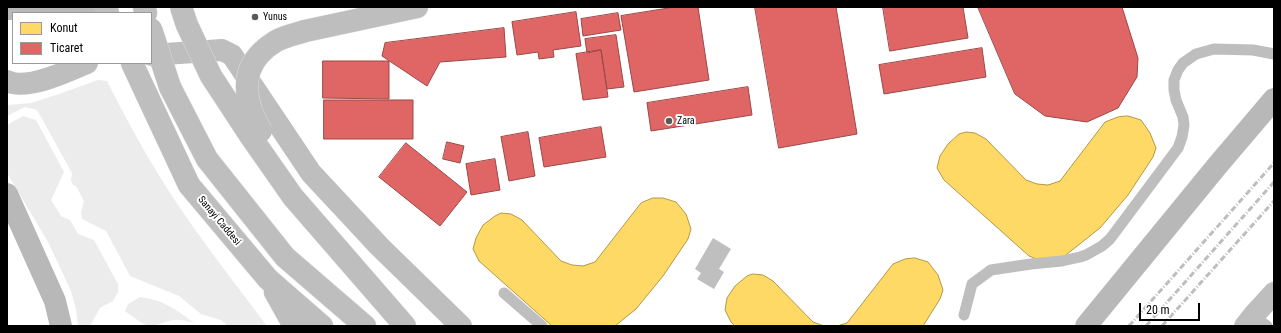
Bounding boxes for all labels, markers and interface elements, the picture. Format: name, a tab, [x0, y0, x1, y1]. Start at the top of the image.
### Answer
place label: Yunus	[263, 11, 287, 23]
legend	[12, 12, 152, 64]
marker: Yunus	[250, 12, 260, 22]
text: Konut	[50, 21, 78, 35]
text: Ticaret	[50, 41, 83, 55]
place label: Zara	[677, 115, 695, 127]
marker: Zara	[664, 116, 674, 126]
street label: Sanayi Caddesi	[195, 194, 243, 248]
scale bar	[1141, 295, 1202, 321]
text: 20 m	[1146, 303, 1170, 317]

